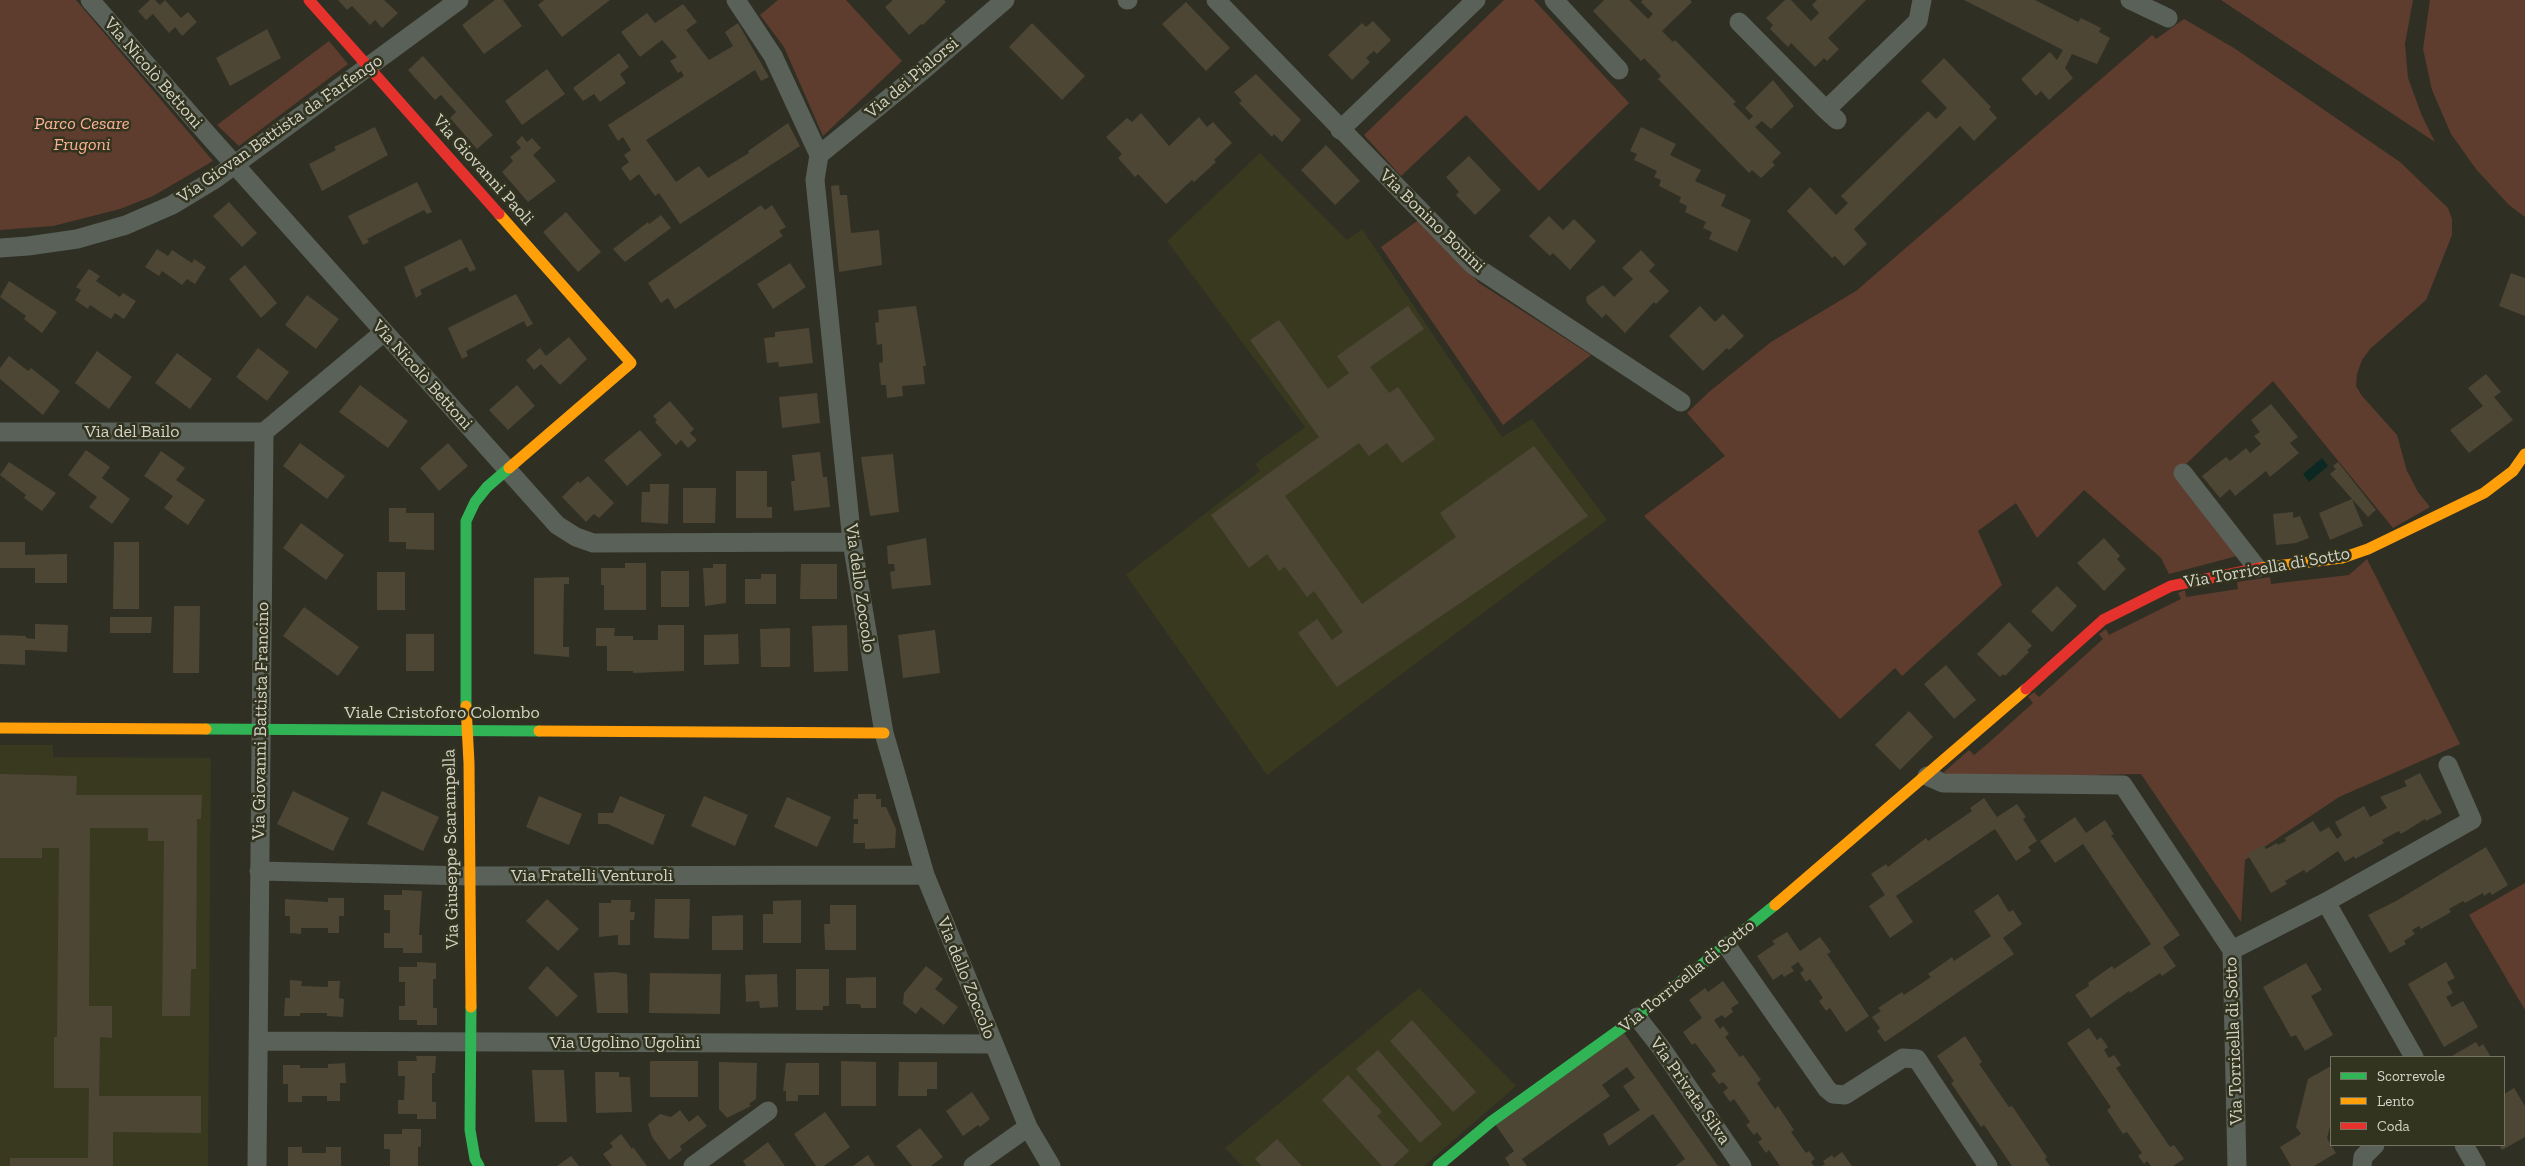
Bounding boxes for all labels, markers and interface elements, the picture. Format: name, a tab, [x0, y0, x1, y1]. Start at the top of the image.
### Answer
street label: Via Nicolò Bettoni	[99, 13, 207, 133]
street label: Via dei Pialorsi	[861, 33, 963, 123]
street label: Via Giovan Battista da Farfengo	[173, 50, 387, 208]
street label: Via Giovanni Paoli	[428, 110, 538, 230]
park label: Parco Cesare Frugoni	[34, 113, 130, 156]
street label: Via Bonino Bonini	[1374, 165, 1490, 277]
street label: Via Nicolò Bettoni	[367, 316, 477, 434]
street label: Via del Bailo	[85, 421, 179, 443]
street label: Via dello Zoccolo	[840, 522, 880, 654]
street label: Via Torricella di Sotto	[2182, 543, 2352, 593]
street label: Via Giovanni Battista Francino	[248, 602, 274, 840]
street label: Viale Cristoforo Colombo	[344, 702, 540, 724]
street label: Via Giuseppe Scarampella	[438, 749, 464, 949]
street label: Via Fratelli Venturoli	[511, 865, 673, 887]
street label: Via dello Zoccolo	[932, 914, 1000, 1042]
street label: Via Torricella di Sotto	[1615, 915, 1759, 1037]
street label: Via Torricella di Sotto	[2220, 957, 2248, 1125]
street label: Via Ugolino Ugolini	[550, 1032, 700, 1054]
street label: Via Privata Silva	[1645, 1033, 1735, 1149]
legend	[2330, 1056, 2505, 1146]
text: Scorrevole	[2377, 1067, 2445, 1085]
text: Lento	[2377, 1092, 2414, 1110]
text: Coda	[2377, 1117, 2410, 1135]

